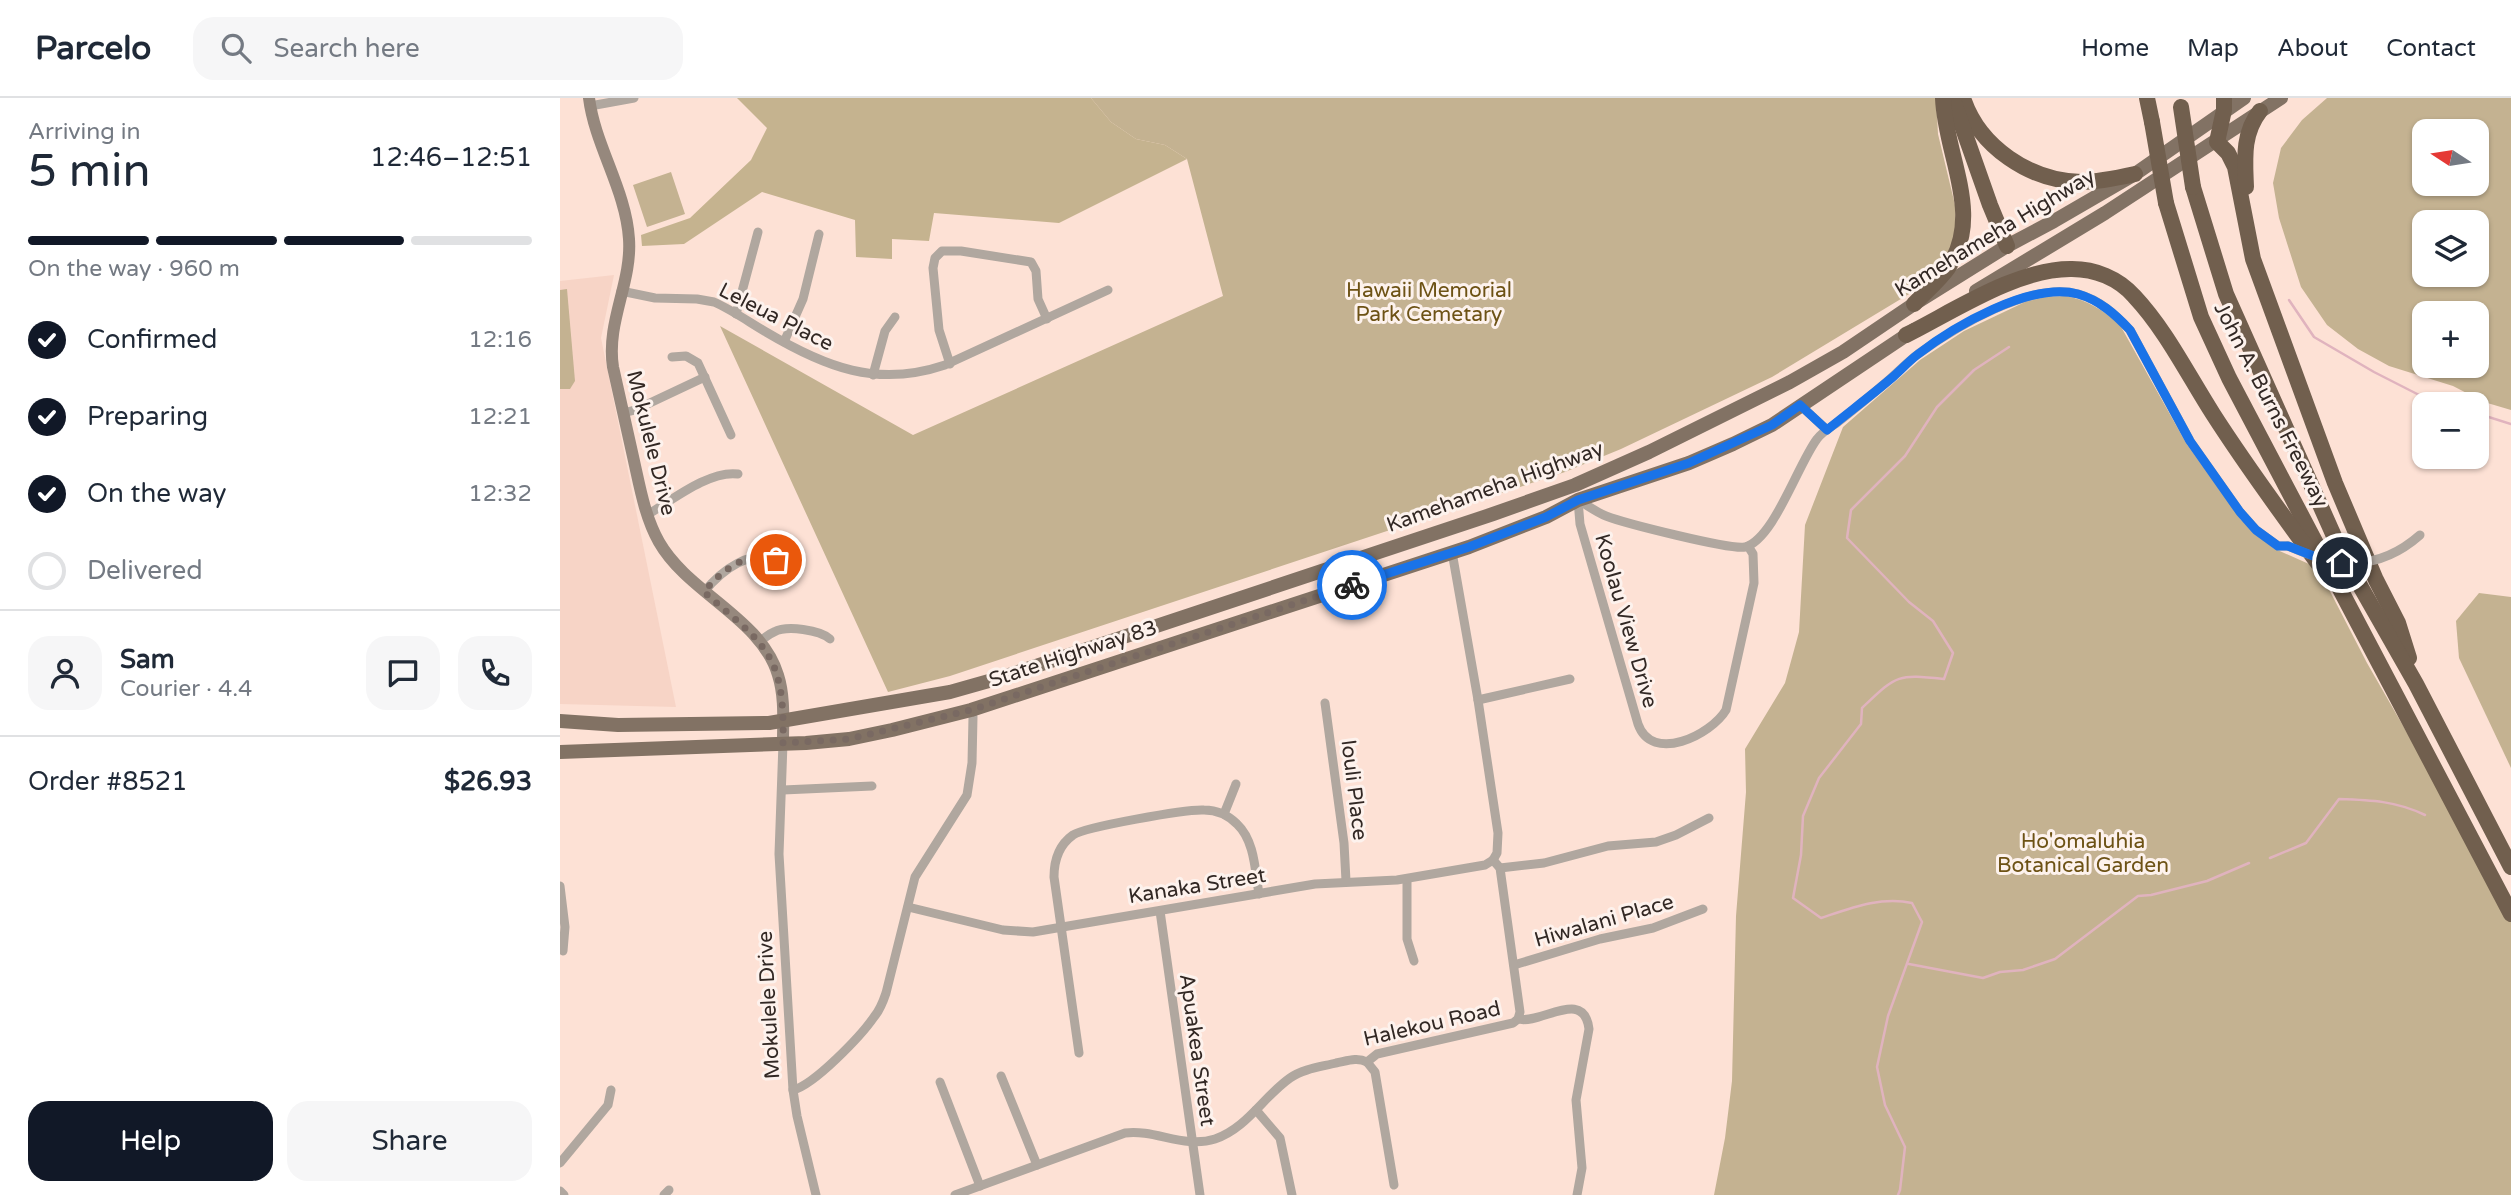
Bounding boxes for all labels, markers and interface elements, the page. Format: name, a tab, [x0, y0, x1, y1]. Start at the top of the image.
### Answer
search box	[193, 17, 683, 80]
text: Parcelo	[35, 29, 151, 68]
icon: search	[217, 29, 255, 67]
text: Search here	[273, 33, 420, 64]
text: Home	[2081, 34, 2149, 63]
text: Map	[2187, 34, 2239, 63]
text: About	[2277, 34, 2348, 63]
text: Contact	[2386, 34, 2476, 63]
text: Arriving in	[28, 118, 141, 146]
north arrow	[2412, 119, 2488, 196]
map controls	[2412, 119, 2489, 469]
text: 12:46–12:51	[370, 142, 532, 173]
text: 5 min	[28, 144, 151, 199]
street label: Kamehameha Highway	[1890, 163, 2100, 303]
button: layers	[2412, 210, 2489, 287]
text: On the way · 960 m	[28, 255, 240, 283]
street label: Leleua Place	[715, 277, 838, 357]
park label: Hawaii Memorial Park Cemetary	[1346, 278, 1512, 327]
street label: John A. Burns Freeway	[2208, 298, 2334, 512]
button: +	[2412, 301, 2489, 378]
icon: check	[28, 321, 66, 359]
text: Confirmed	[87, 324, 217, 355]
text: 12:16	[468, 326, 532, 354]
street label: Mokulele Drive	[621, 368, 681, 518]
button: −	[2412, 392, 2489, 469]
icon: check	[28, 398, 66, 436]
text: Preparing	[87, 401, 208, 432]
text: 12:21	[468, 403, 532, 431]
street label: Kamehameha Highway	[1383, 436, 1607, 538]
icon: check	[28, 475, 66, 513]
text: On the way	[87, 478, 227, 509]
text: 12:32	[468, 480, 532, 508]
pin	[746, 530, 806, 590]
street label: Koolau View Drive	[1589, 531, 1663, 711]
pin	[2312, 533, 2372, 593]
icon: bag	[757, 541, 795, 579]
icon: home	[2323, 544, 2361, 582]
courier	[1317, 550, 1387, 620]
text: Delivered	[87, 555, 203, 586]
icon: bike	[1333, 566, 1371, 604]
street label: State Highway 83	[986, 615, 1160, 693]
button: person	[28, 636, 102, 710]
button: chat	[366, 636, 440, 710]
button: phone	[458, 636, 532, 710]
text: Sam	[120, 644, 175, 675]
text: Courier · 4.4	[120, 675, 252, 703]
street label: Iouli Place	[1335, 738, 1373, 842]
text: Order #8521	[28, 766, 188, 797]
text: $26.93	[444, 766, 532, 797]
park label: Ho'omaluhia Botanical Garden	[1997, 829, 2169, 878]
street label: Kanaka Street	[1126, 863, 1268, 909]
street label: Hiwalani Place	[1531, 889, 1677, 953]
street label: Mokulele Drive	[753, 930, 785, 1080]
street label: Apuakea Street	[1174, 972, 1220, 1128]
street label: Halekou Road	[1361, 996, 1503, 1052]
button: Help	[28, 1101, 273, 1181]
button: Share	[287, 1101, 532, 1181]

